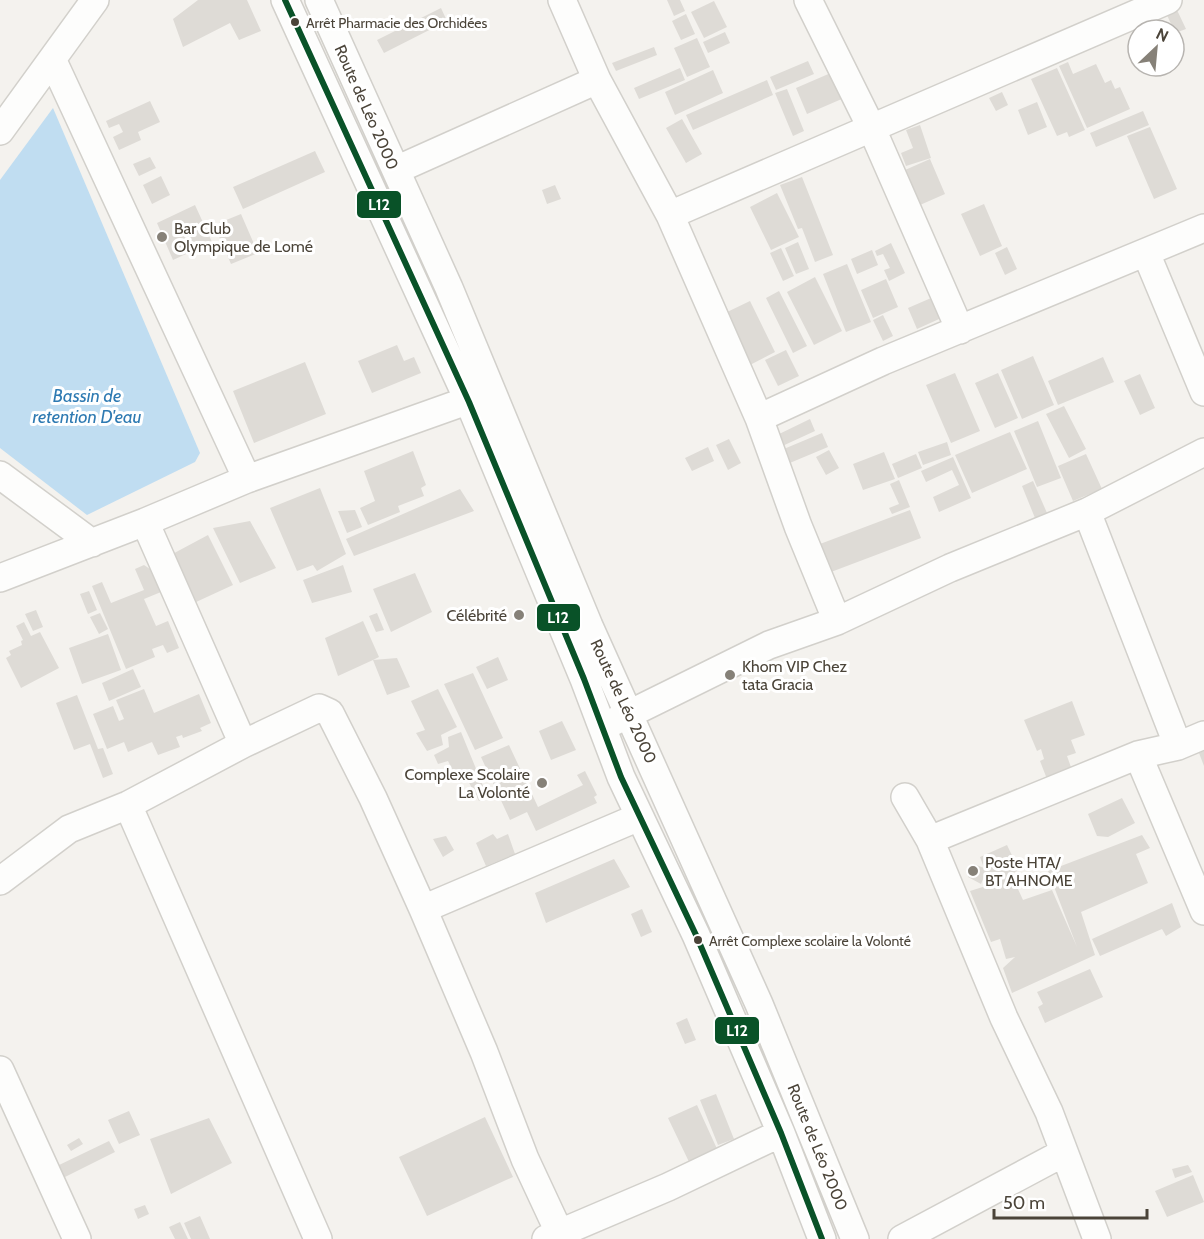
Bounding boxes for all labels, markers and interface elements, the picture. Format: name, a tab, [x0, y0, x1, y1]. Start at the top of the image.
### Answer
place label: Arrêt Pharmacie des Orchidées	[306, 14, 487, 32]
marker: Arrêt Pharmacie des Orchidées	[289, 16, 301, 28]
north arrow	[1126, 18, 1186, 78]
text: N	[1153, 24, 1172, 46]
street label: Route de Léo 2000	[330, 42, 403, 173]
line badge: L12	[356, 190, 402, 219]
text: L12	[368, 195, 390, 214]
place label: Bar Club Olympique de Lomé	[174, 219, 313, 256]
marker: Bar Club Olympique de Lomé	[155, 230, 169, 244]
water label: Bassin de retention D'eau	[33, 385, 142, 428]
line badge: L12	[536, 603, 581, 632]
place label: Célébrité	[446, 606, 507, 625]
marker: Célébrité	[512, 608, 526, 622]
text: L12	[547, 608, 569, 627]
street label: Route de Léo 2000	[586, 636, 661, 766]
place label: Khom VIP Chez tata Gracia	[742, 657, 847, 694]
marker: Khom VIP Chez tata Gracia	[723, 668, 737, 682]
place label: Complexe Scolaire La Volonté	[405, 765, 530, 802]
marker: Complexe Scolaire La Volonté	[535, 776, 549, 790]
place label: Poste HTA/ BT AHNOME	[985, 853, 1073, 890]
marker: Poste HTA/ BT AHNOME	[966, 864, 980, 878]
place label: Arrêt Complexe scolaire la Volonté	[709, 932, 911, 950]
marker: Arrêt Complexe scolaire la Volonté	[692, 934, 704, 946]
line badge: L12	[714, 1016, 760, 1045]
text: L12	[726, 1021, 748, 1040]
street label: Route de Léo 2000	[784, 1081, 852, 1213]
scale bar	[994, 1182, 1147, 1220]
text: 50 m	[1003, 1192, 1045, 1214]

